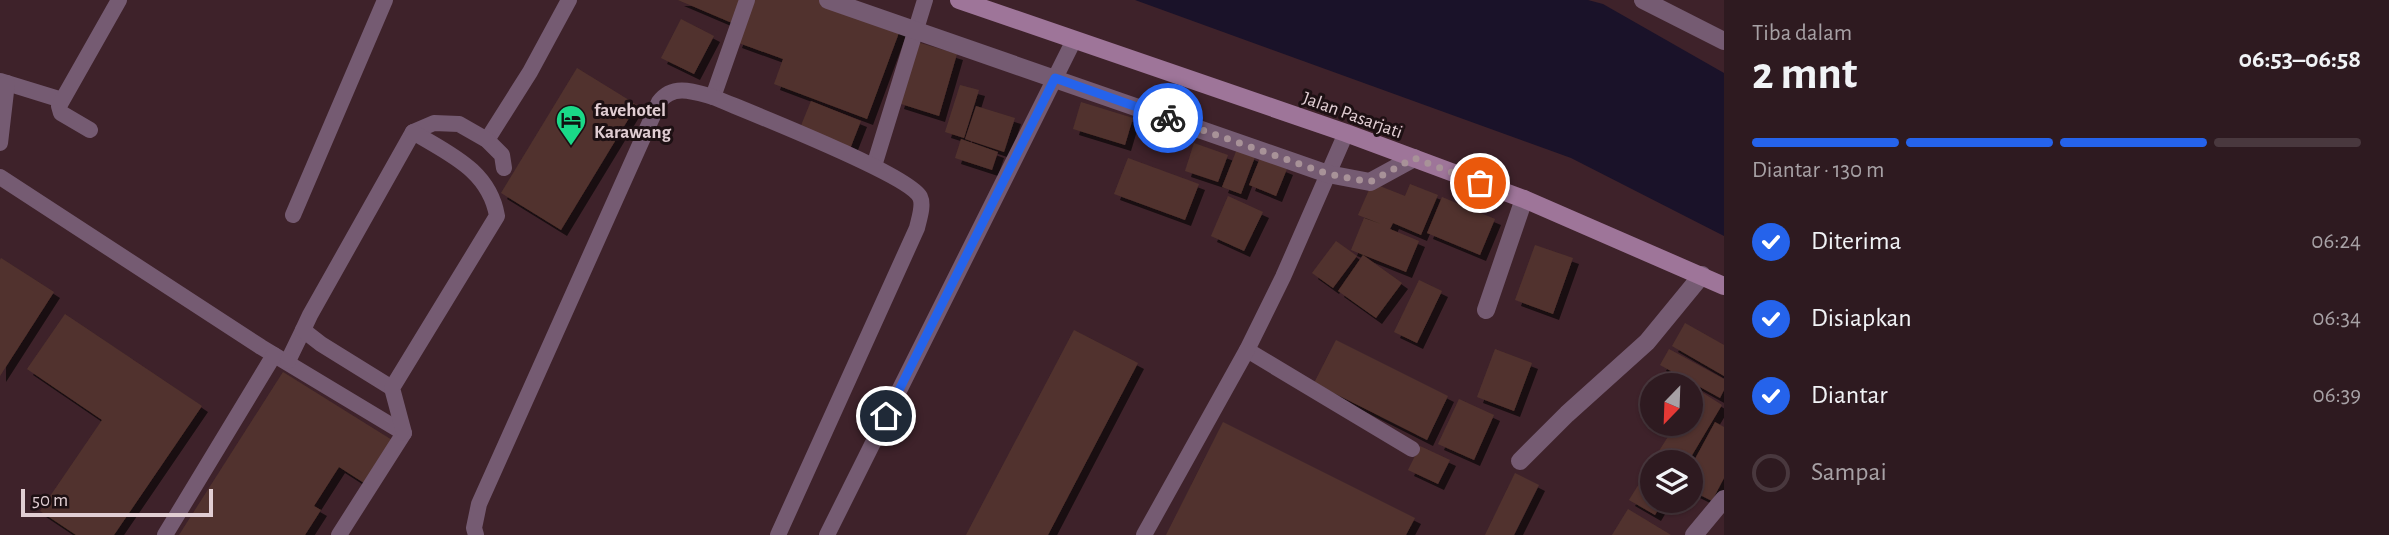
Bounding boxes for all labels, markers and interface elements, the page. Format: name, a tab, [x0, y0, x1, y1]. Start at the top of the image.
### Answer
text: Tiba dalam	[1752, 22, 1852, 45]
text: 06:53–06:58	[2238, 46, 2361, 72]
text: 2 mnt	[1752, 51, 1857, 97]
courier	[1133, 83, 1203, 153]
street label: Jalan Pasarjati	[1300, 89, 1405, 142]
icon: bike	[1149, 99, 1187, 137]
place label: favehotel Karawang	[594, 101, 671, 142]
hotel icon: favehotel Karawang	[554, 103, 588, 147]
pin	[1450, 153, 1510, 213]
text: Diantar · 130 m	[1752, 159, 1884, 182]
icon: bag	[1461, 164, 1499, 202]
icon: check	[1752, 223, 1790, 261]
text: Diterima	[1811, 228, 1902, 254]
text: 06:24	[2311, 230, 2361, 253]
icon: check	[1752, 300, 1790, 338]
text: Disiapkan	[1811, 305, 1912, 331]
text: 06:34	[2312, 307, 2361, 330]
north arrow	[1640, 373, 1703, 436]
map controls	[1640, 373, 1703, 513]
icon: check	[1752, 377, 1790, 415]
text: Diantar	[1811, 382, 1888, 408]
text: 06:39	[2312, 384, 2361, 407]
pin	[856, 386, 916, 446]
icon: home	[867, 397, 905, 435]
button: layers	[1640, 450, 1703, 513]
text: Sampai	[1811, 459, 1887, 485]
scale bar	[21, 486, 214, 518]
text: 50 m	[32, 491, 68, 510]

